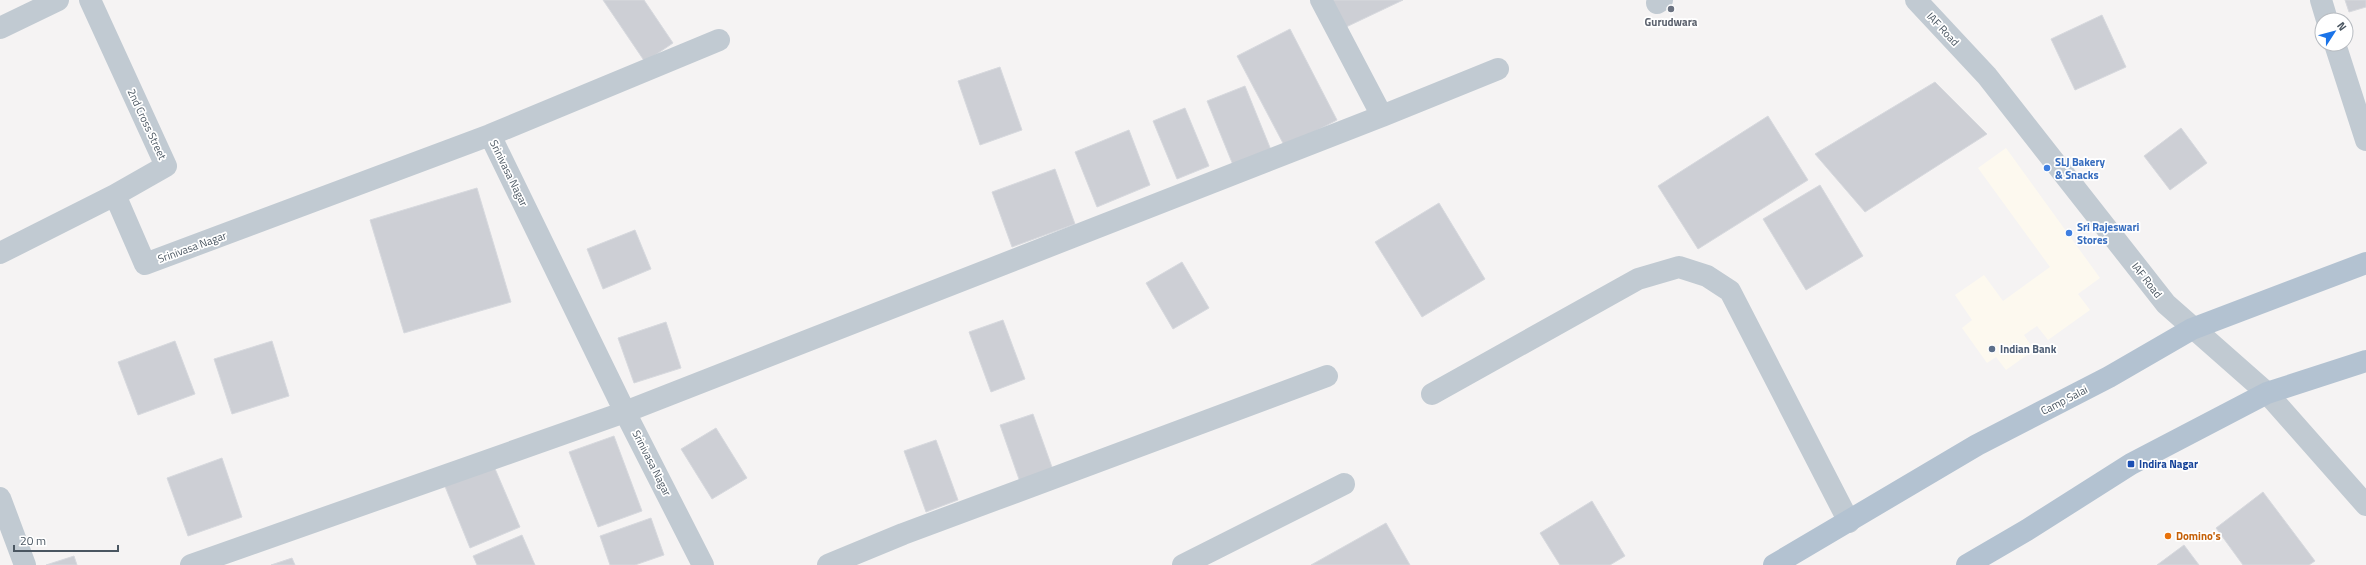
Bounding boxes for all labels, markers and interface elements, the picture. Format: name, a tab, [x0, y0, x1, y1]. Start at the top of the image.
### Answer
marker: Gurudwara	[1666, 4, 1676, 14]
street label: IAF Road	[1923, 8, 1963, 50]
north arrow	[2314, 12, 2354, 52]
place label: Gurudwara	[1645, 14, 1698, 30]
text: N	[2333, 18, 2351, 34]
street label: 2nd Cross Street	[124, 86, 171, 162]
street label: Srinivasa Nagar	[486, 137, 532, 209]
place label: SLJ Bakery & Snacks	[2055, 154, 2106, 183]
marker: SLJ Bakery & Snacks	[2042, 163, 2052, 173]
place label: Sri Rajeswari Stores	[2077, 219, 2140, 248]
street label: Srinivasa Nagar	[155, 227, 229, 267]
marker: Sri Rajeswari Stores	[2064, 228, 2074, 238]
street label: IAF Road	[2128, 259, 2166, 301]
place label: Indian Bank	[2000, 341, 2057, 357]
marker: Indian Bank	[1987, 344, 1997, 354]
street label: Camp Salai	[2038, 381, 2090, 419]
street label: Srinivasa Nagar	[628, 427, 676, 499]
place label: Indira Nagar	[2139, 456, 2198, 472]
marker: Indira Nagar	[2126, 459, 2136, 469]
scale bar	[14, 527, 118, 553]
place label: Domino's	[2176, 528, 2221, 544]
text: 20 m	[20, 531, 46, 550]
marker: Domino's	[2163, 531, 2173, 541]

